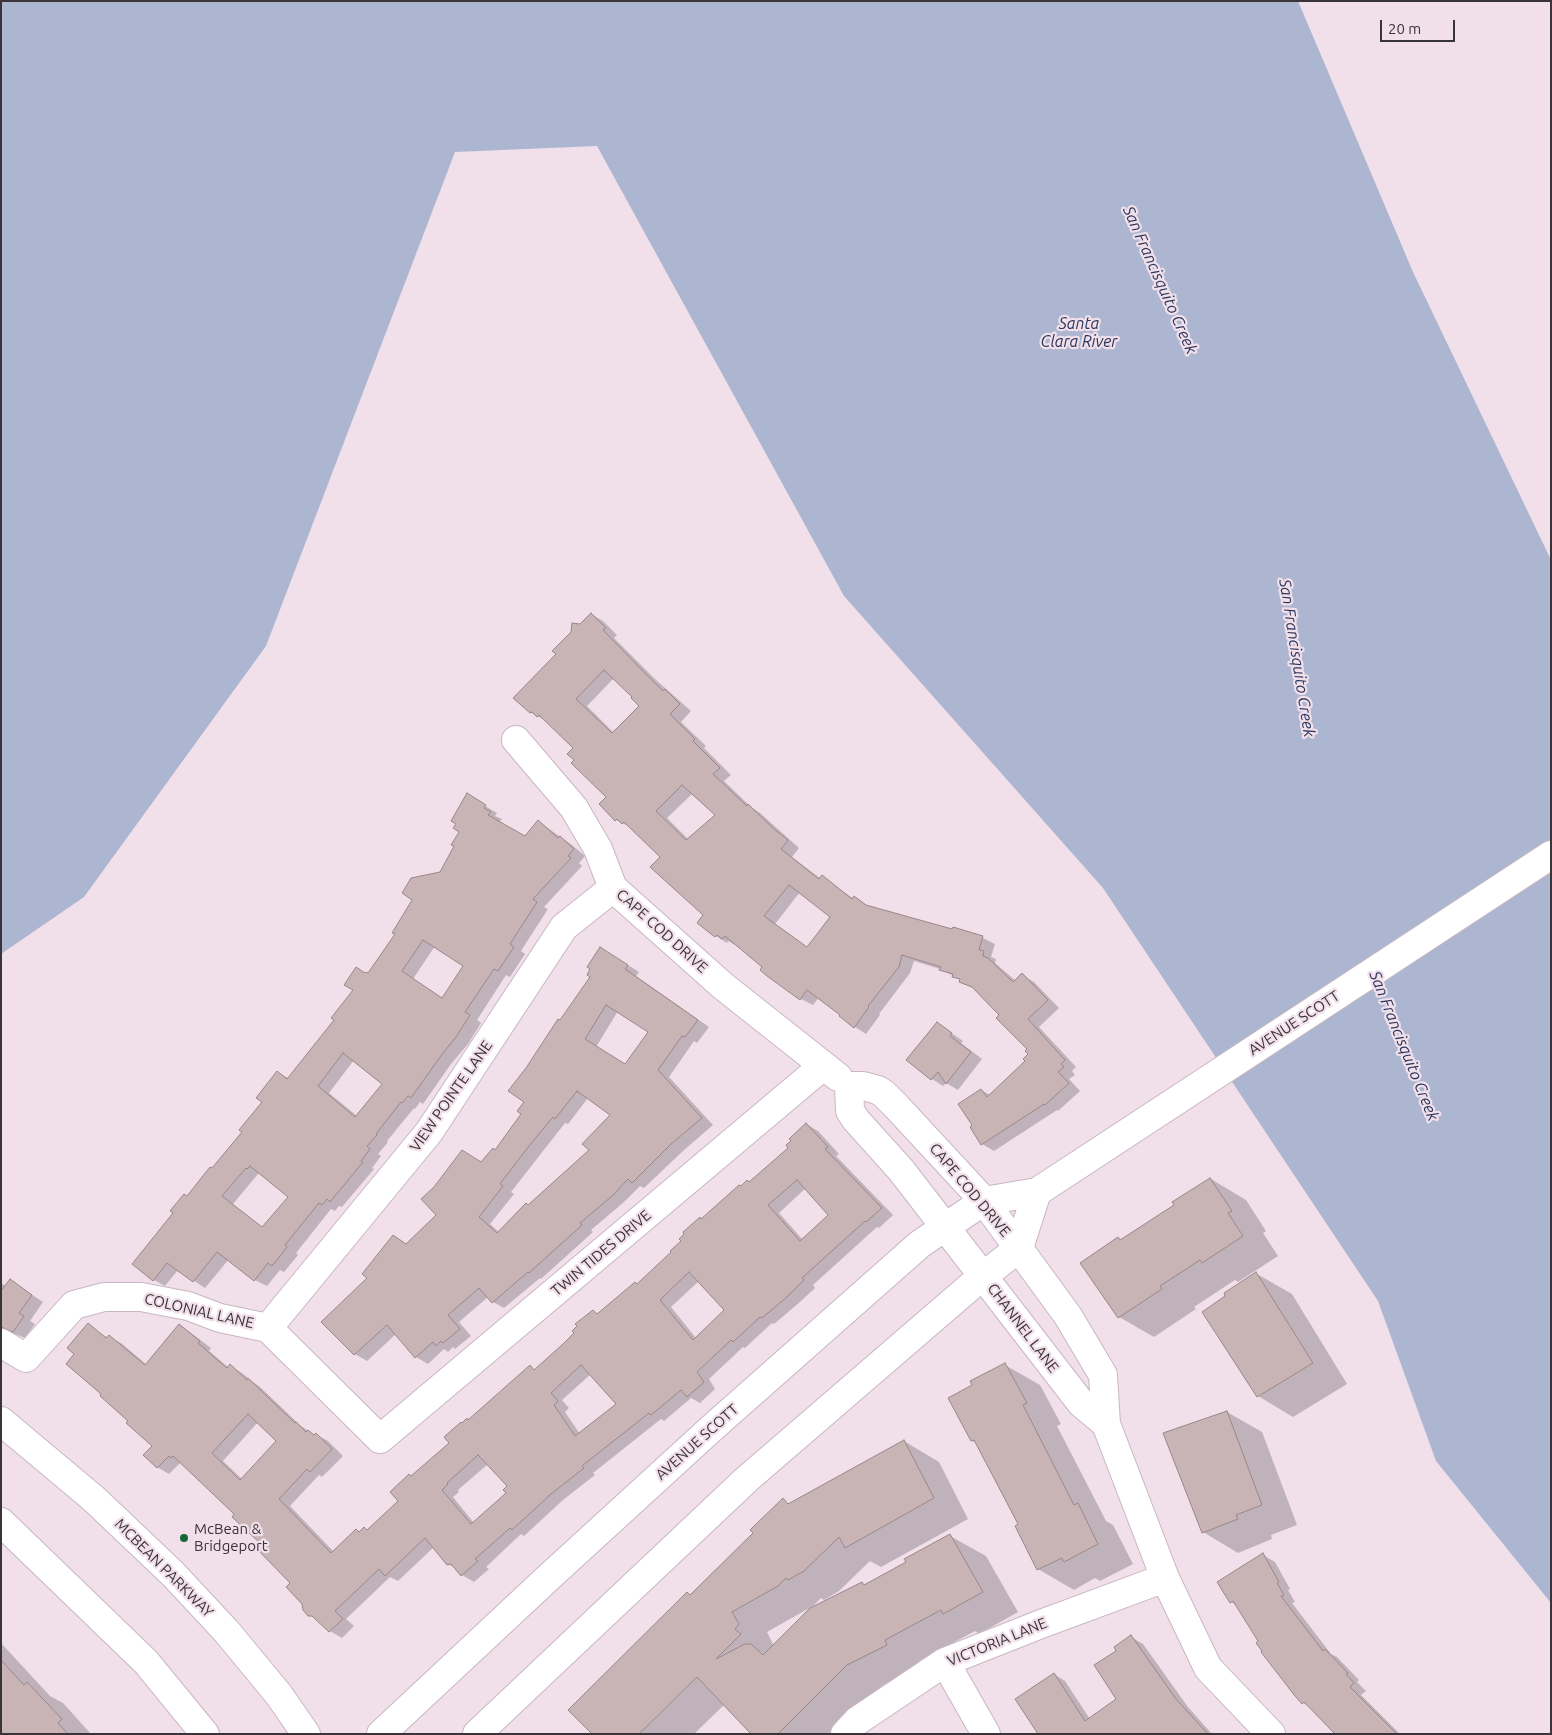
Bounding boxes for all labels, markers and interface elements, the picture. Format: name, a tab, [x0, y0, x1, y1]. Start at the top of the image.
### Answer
scale bar	[1382, 10, 1457, 42]
text: 20 m	[1388, 20, 1421, 37]
water label: San Francisquito Creek	[1119, 203, 1201, 357]
water label: Santa Clara River	[1041, 314, 1117, 352]
water label: San Francisquito Creek	[1275, 578, 1319, 738]
street label: CAPE COD DRIVE	[613, 885, 711, 977]
water label: San Francisquito Creek	[1365, 968, 1443, 1124]
street label: AVENUE SCOTT	[1245, 987, 1343, 1059]
street label: VIEW POINTE LANE	[406, 1037, 496, 1155]
street label: CAPE COD DRIVE	[926, 1140, 1014, 1240]
street label: TWIN TIDES DRIVE	[547, 1206, 655, 1300]
street label: CHANNEL LANE	[984, 1280, 1062, 1376]
street label: COLONIAL LANE	[143, 1290, 255, 1332]
street label: AVENUE SCOTT	[652, 1400, 742, 1484]
street label: MCBEAN PARKWAY	[111, 1515, 217, 1621]
place label: McBean & Bridgeport	[194, 1520, 268, 1555]
marker: McBean & Bridgeport	[178, 1532, 190, 1544]
street label: VICTORIA LANE	[945, 1614, 1049, 1670]

